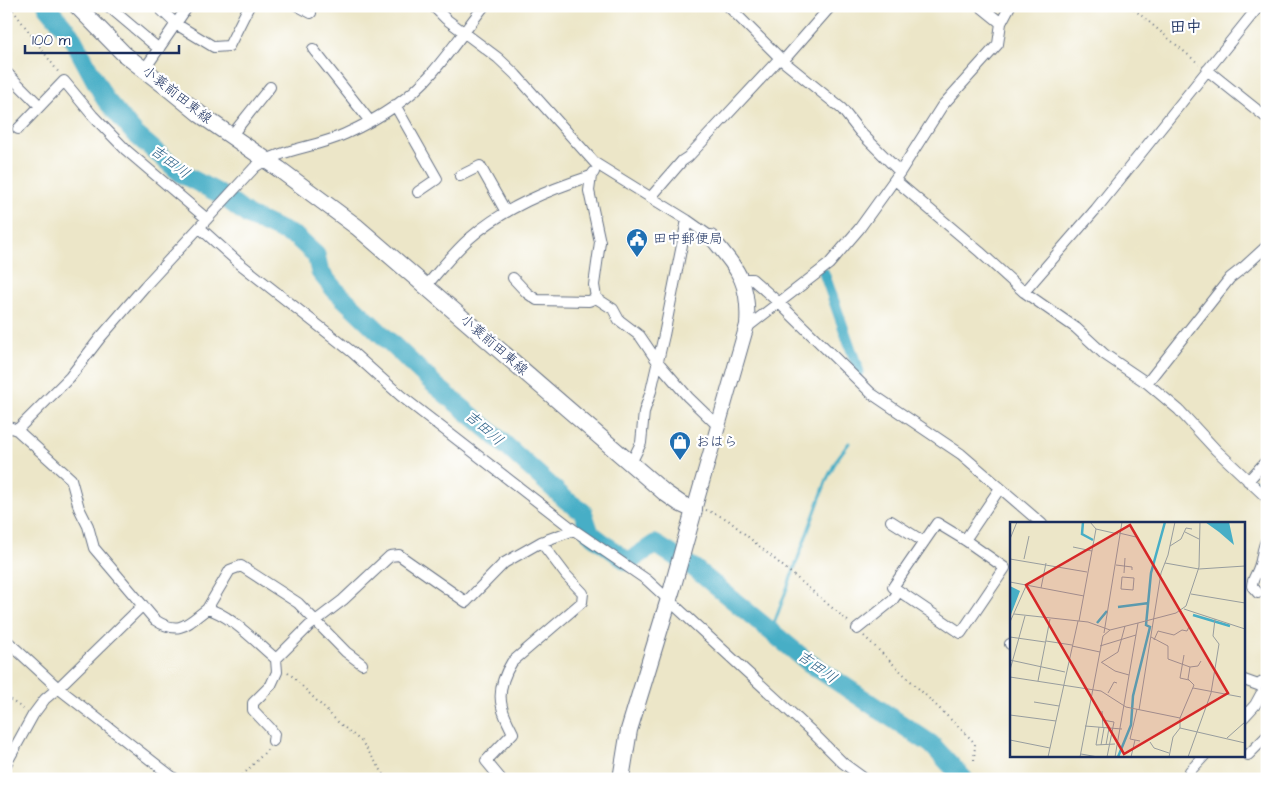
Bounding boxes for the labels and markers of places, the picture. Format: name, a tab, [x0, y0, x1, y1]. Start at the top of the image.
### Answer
public building icon: 田中郵便局	[625, 227, 649, 258]
place label: 田中郵便局	[653, 229, 723, 249]
shop icon: おはら	[668, 430, 692, 461]
place label: おはら	[696, 432, 738, 452]

